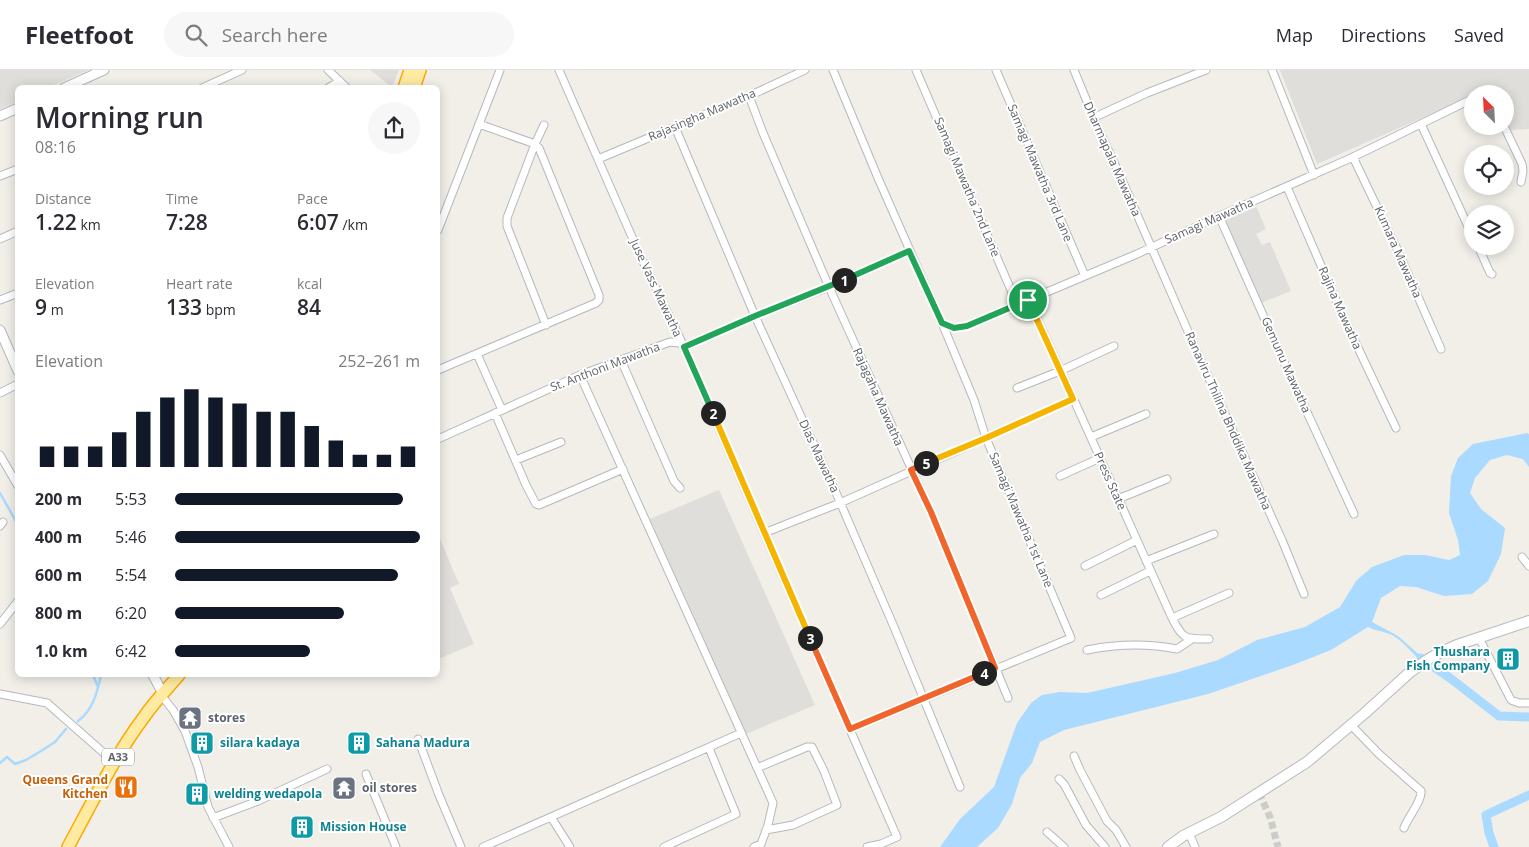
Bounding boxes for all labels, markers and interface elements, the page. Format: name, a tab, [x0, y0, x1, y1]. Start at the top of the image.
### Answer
search box	[164, 12, 514, 57]
text: Fleetfoot	[25, 18, 134, 51]
icon: search	[182, 21, 210, 49]
text: Search here	[222, 22, 328, 48]
text: Map	[1276, 23, 1313, 47]
text: Directions	[1341, 23, 1426, 47]
text: Saved	[1454, 23, 1504, 47]
street label: Rajasingha Mawatha	[645, 84, 758, 145]
north arrow	[1464, 85, 1514, 135]
map controls	[1464, 85, 1514, 255]
text: Morning run	[35, 98, 204, 136]
street label: Dharmapala Mawatha	[1079, 99, 1145, 219]
street label: Samagi Mawatha 3rd Lane	[1004, 101, 1077, 244]
button: share	[368, 102, 420, 154]
street label: Samagi Mawatha 2nd Lane	[930, 114, 1005, 260]
text: 08:16	[35, 136, 76, 158]
button: locate	[1464, 145, 1514, 195]
text: Distance	[35, 189, 91, 208]
text: Time	[166, 189, 198, 208]
text: Pace	[297, 189, 328, 208]
street label: Samagi Mawatha	[1162, 193, 1256, 248]
street label: Kumara Mawatha	[1371, 203, 1426, 300]
button: layers	[1464, 205, 1514, 255]
text: 1.22	[35, 208, 77, 236]
text: 7:28	[166, 208, 208, 236]
text: 6:07	[297, 208, 339, 236]
text: km	[77, 215, 101, 234]
text: /km	[339, 215, 368, 234]
street label: Juse Vass Mawatha	[626, 235, 687, 340]
street label: Rajina Mawatha	[1315, 264, 1366, 352]
pin: 1	[832, 268, 856, 292]
text: 1	[840, 271, 849, 290]
text: Elevation	[35, 274, 94, 293]
text: Heart rate	[166, 274, 233, 293]
text: kcal	[297, 274, 322, 293]
pin	[1007, 279, 1049, 321]
icon: arrive	[1014, 286, 1042, 314]
text: 9	[35, 293, 47, 321]
text: 133	[166, 293, 202, 321]
text: 84	[297, 293, 321, 321]
text: m	[47, 300, 64, 319]
text: bpm	[202, 300, 236, 319]
street label: Gemunu Mawatha	[1258, 314, 1315, 416]
street label: Ranaviru Thilina Bhddika Mawatha	[1181, 329, 1276, 513]
street label: St. Anthoni Mawatha	[548, 338, 662, 395]
street label: Rajagaha Mawatha	[849, 345, 908, 449]
text: Elevation	[35, 350, 103, 372]
text: 252–261 m	[338, 350, 420, 372]
pin: 2	[700, 400, 726, 426]
text: 2	[709, 404, 718, 423]
street label: Dias Mawatha	[795, 416, 844, 495]
street label: Samagi Mawatha 1st Lane	[985, 449, 1058, 590]
street label: Press State	[1090, 449, 1131, 513]
pin: 5	[914, 450, 938, 476]
text: 5	[922, 454, 931, 473]
text: 200 m	[35, 488, 82, 510]
text: 5:53	[115, 488, 147, 510]
text: 400 m	[35, 526, 82, 548]
text: 5:46	[115, 526, 147, 548]
text: 600 m	[35, 564, 82, 586]
text: 5:54	[115, 564, 147, 586]
text: 800 m	[35, 602, 82, 624]
text: 6:20	[115, 602, 147, 624]
pin: 3	[798, 626, 822, 650]
text: 3	[806, 629, 815, 648]
text: 1.0 km	[35, 640, 88, 662]
text: 6:42	[115, 640, 147, 662]
place label: Thushara Fish Company	[1406, 643, 1490, 674]
building icon: Thushara Fish Company	[1495, 646, 1521, 672]
pin: 4	[972, 660, 996, 686]
text: 4	[980, 664, 989, 683]
temple icon: stores	[177, 705, 203, 731]
place label: stores	[208, 709, 245, 726]
building icon: silara kadaya	[189, 730, 215, 756]
building icon: Sahana Madura	[346, 730, 372, 756]
place label: silara kadaya	[220, 734, 300, 751]
place label: Sahana Madura	[376, 734, 470, 751]
road number: A33	[102, 749, 134, 766]
place label: Queens Grand Kitchen	[23, 771, 108, 802]
restaurant icon: Queens Grand Kitchen	[113, 774, 139, 800]
temple icon: oil stores	[331, 775, 357, 801]
place label: oil stores	[362, 779, 417, 796]
building icon: welding wedapola	[184, 781, 210, 807]
place label: welding wedapola	[214, 785, 322, 802]
building icon: Mission House	[289, 814, 315, 840]
place label: Mission House	[320, 818, 407, 835]

